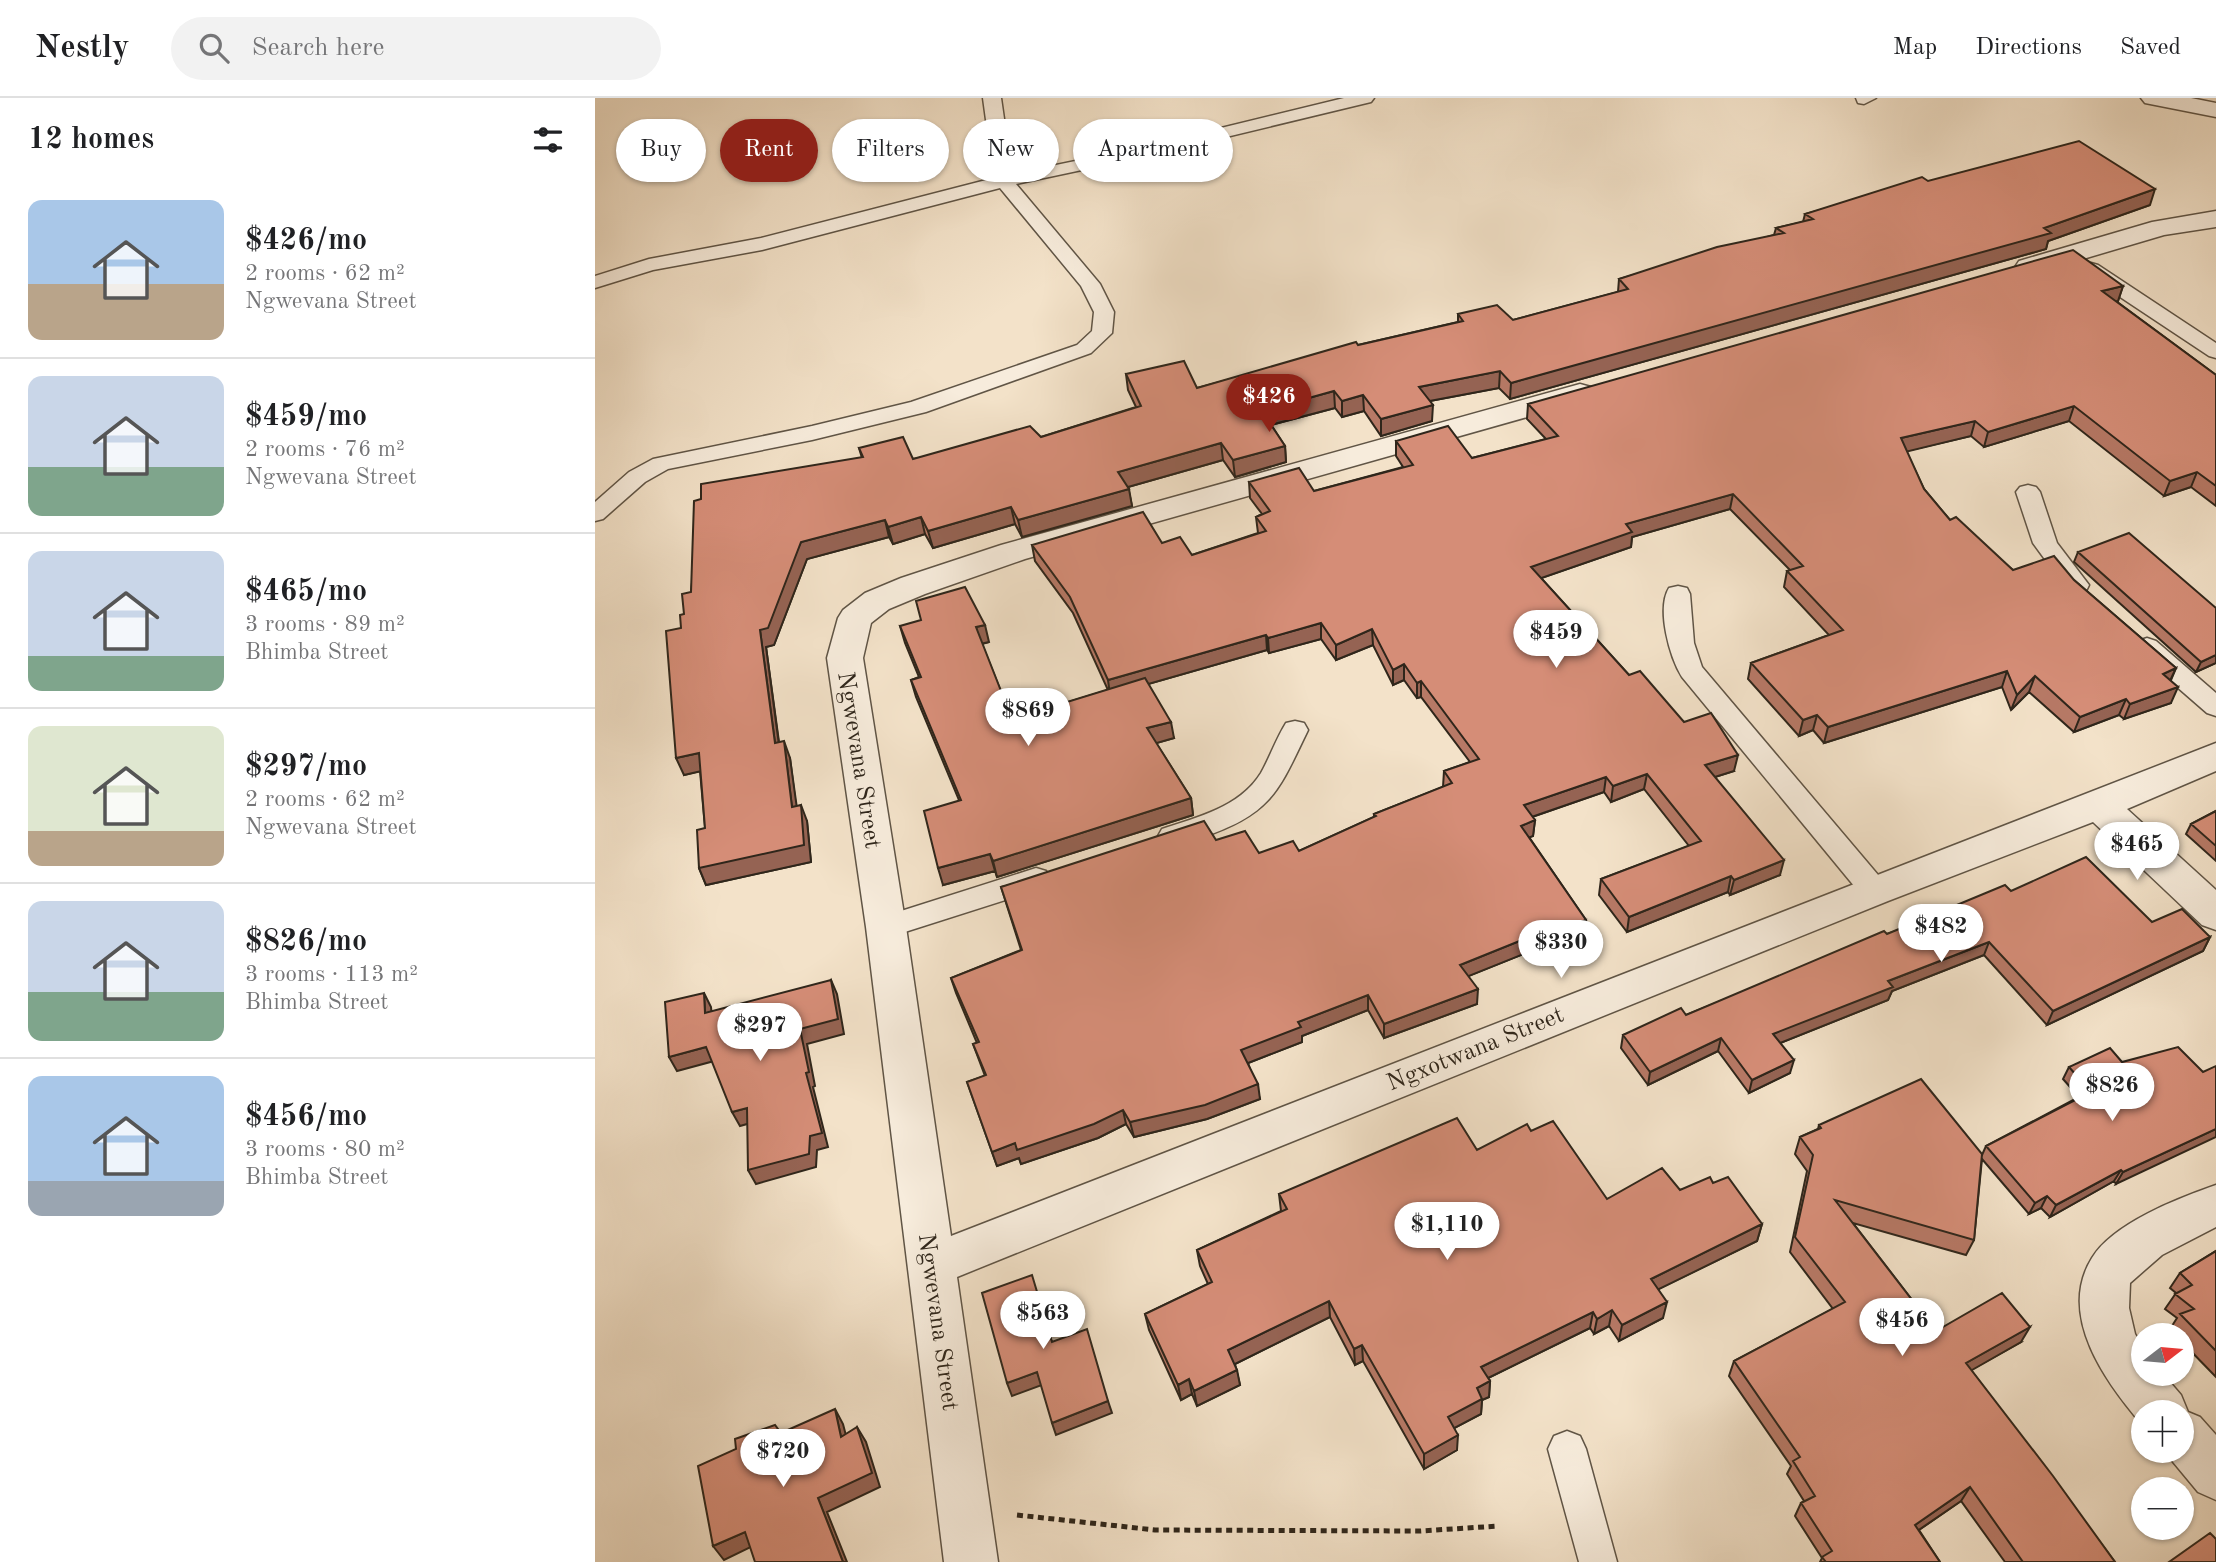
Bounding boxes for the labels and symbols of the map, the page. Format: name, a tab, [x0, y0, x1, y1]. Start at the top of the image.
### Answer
pin: $426	[1228, 374, 1310, 434]
pin: $459	[1515, 610, 1597, 670]
street label: Ngwevana Street	[832, 670, 884, 851]
pin: $869	[987, 688, 1069, 748]
pin: $465	[2096, 822, 2178, 882]
pin: $482	[1900, 904, 1982, 964]
pin: $330	[1520, 920, 1602, 980]
street label: Ngxotwana Street	[1384, 1003, 1568, 1096]
pin: $297	[719, 1004, 801, 1063]
pin: $826	[2071, 1063, 2153, 1123]
pin: $1,110	[1390, 1202, 1504, 1262]
street label: Ngwevana Street	[913, 1232, 961, 1413]
pin: $563	[1002, 1292, 1084, 1351]
pin: $456	[1861, 1298, 1943, 1358]
north arrow	[2131, 1323, 2195, 1386]
pin: $720	[742, 1430, 824, 1489]

